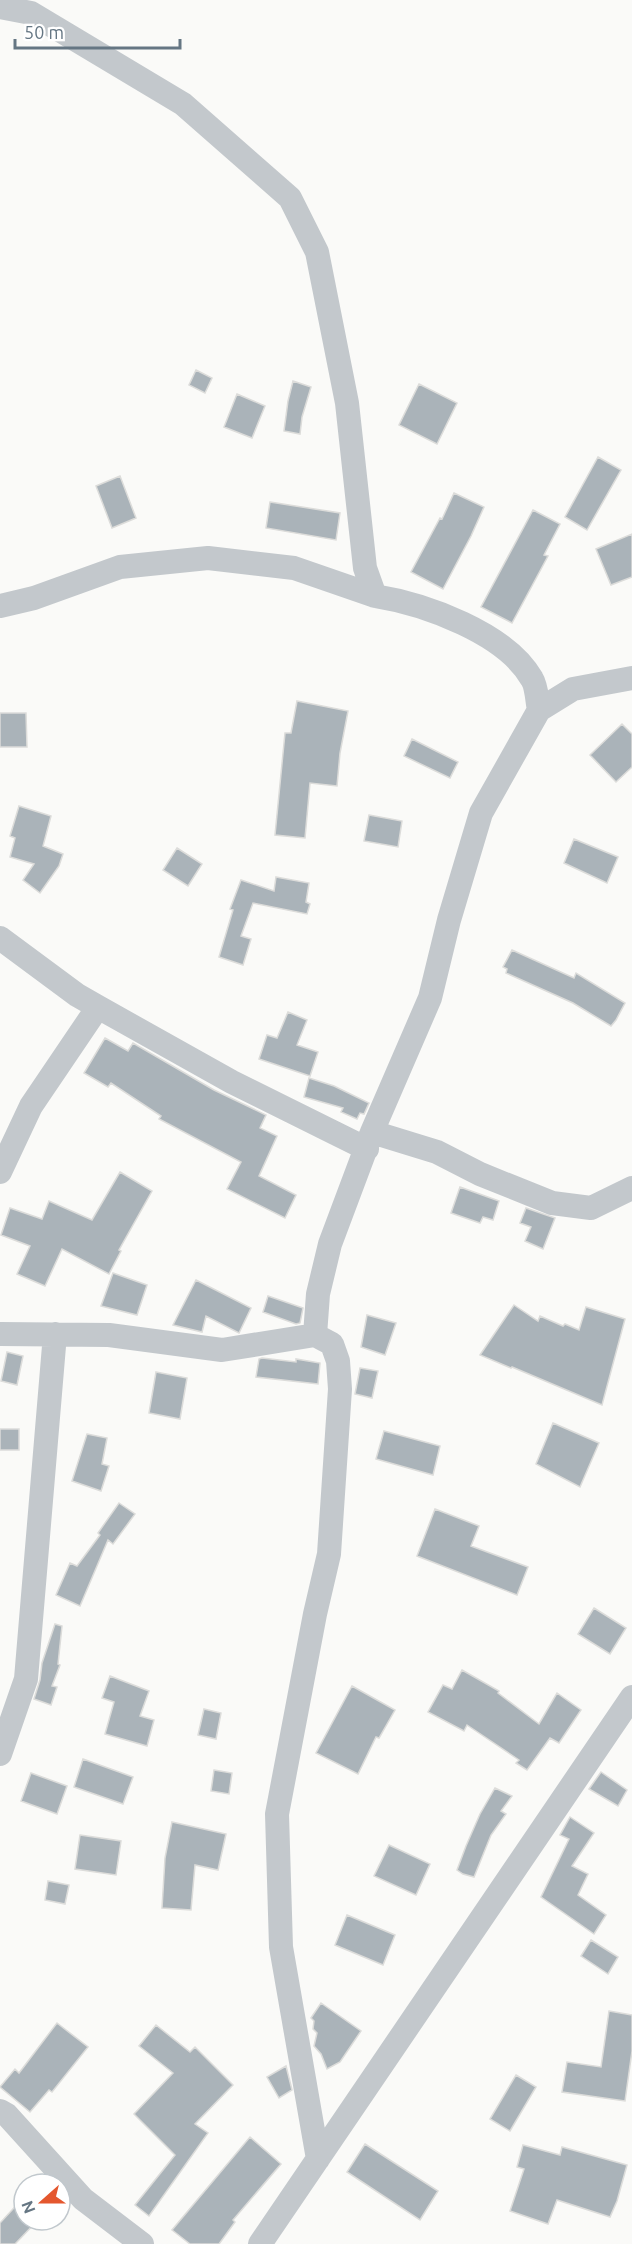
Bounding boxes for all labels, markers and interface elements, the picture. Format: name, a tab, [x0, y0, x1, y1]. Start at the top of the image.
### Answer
scale bar	[15, 12, 180, 50]
text: 50 m	[24, 22, 64, 42]
north arrow	[12, 2172, 72, 2232]
text: N	[17, 2199, 39, 2216]

